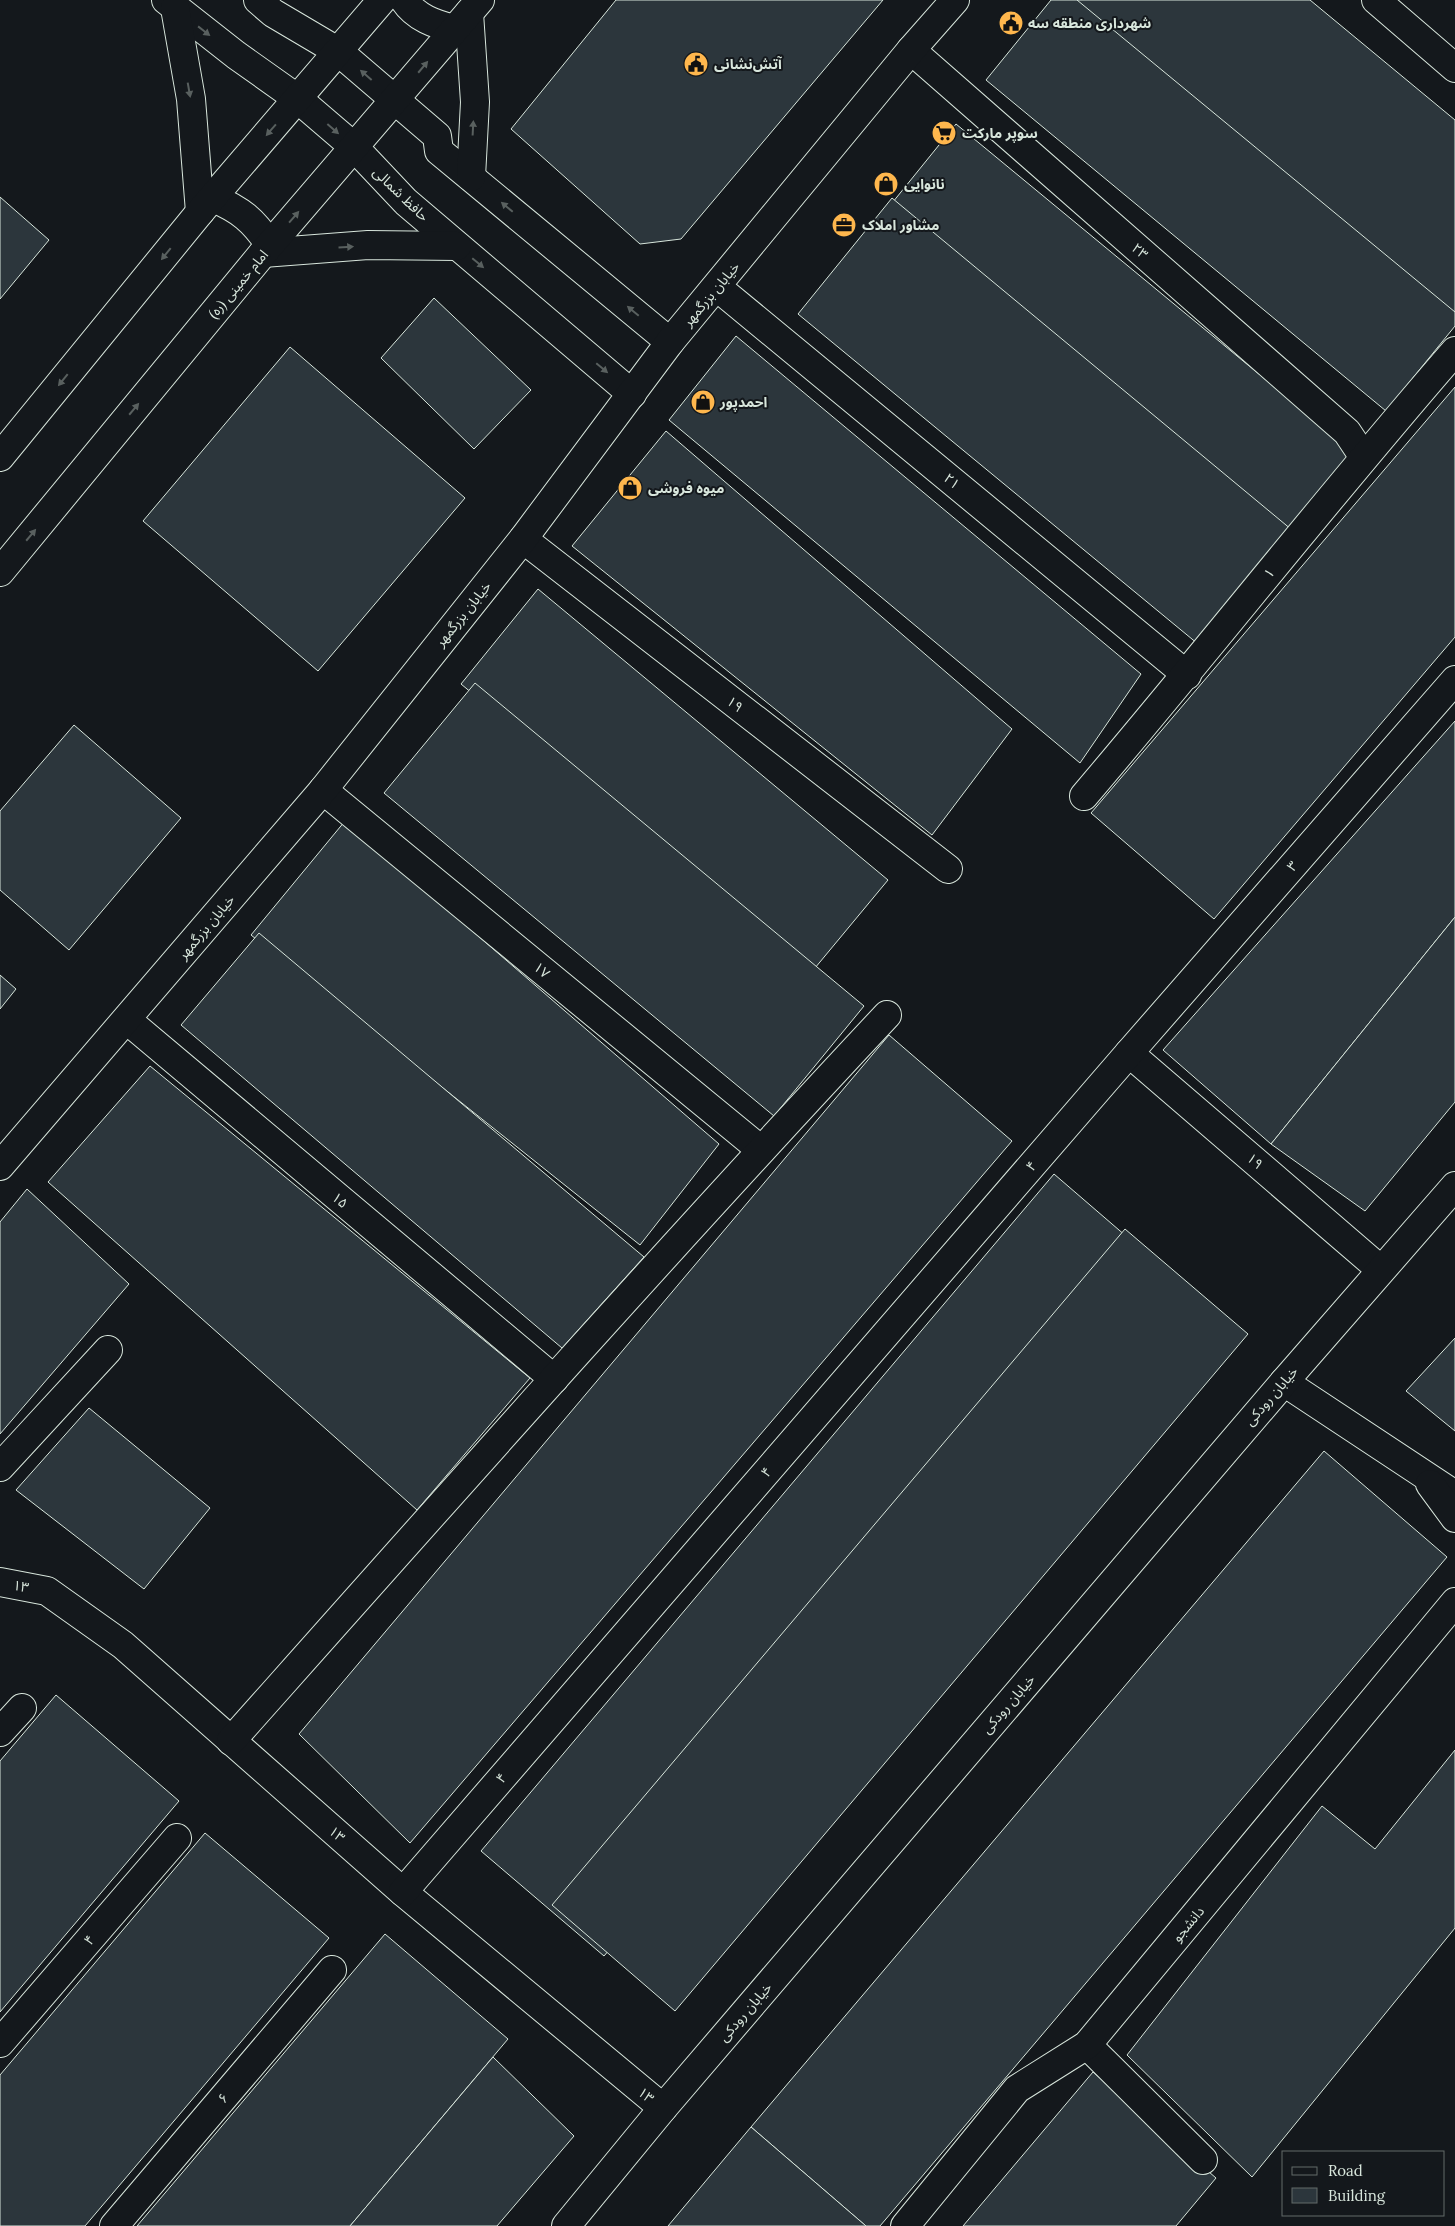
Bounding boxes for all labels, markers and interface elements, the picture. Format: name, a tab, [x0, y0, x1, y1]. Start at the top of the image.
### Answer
public building icon: شهرداری منطقه سه	[998, 10, 1024, 36]
place label: شهرداری منطقه سه	[1028, 14, 1151, 32]
one-way arrow	[197, 25, 210, 36]
public building icon: آتش‌نشانی	[683, 51, 709, 77]
place label: آتش‌نشانی	[714, 55, 782, 73]
one-way arrow	[417, 61, 428, 74]
one-way arrow	[359, 69, 372, 80]
one-way arrow	[186, 83, 194, 99]
one-way arrow	[470, 120, 478, 136]
supermarket icon: سوپر مارکت	[931, 120, 957, 146]
one-way arrow	[327, 123, 340, 134]
one-way arrow	[265, 124, 277, 136]
place label: سوپر مارکت	[962, 124, 1038, 143]
street label: حافظ شمالی	[369, 163, 433, 225]
shop icon: نانوایی	[873, 171, 899, 197]
place label: نانوایی	[904, 175, 945, 193]
one-way arrow	[501, 202, 514, 213]
one-way arrow	[289, 211, 300, 224]
office icon: مشاور املاک	[831, 212, 857, 238]
place label: مشاور املاک	[862, 216, 939, 234]
street label: ۲۳	[1128, 239, 1152, 263]
one-way arrow	[339, 243, 355, 251]
street label: امام خمینی (ره)	[204, 246, 274, 323]
one-way arrow	[160, 247, 171, 260]
one-way arrow	[471, 258, 484, 269]
street label: خیابان بزرگمهر	[678, 258, 743, 331]
one-way arrow	[626, 305, 639, 316]
one-way arrow	[595, 363, 608, 374]
one-way arrow	[57, 373, 68, 386]
shop icon: احمدپور	[690, 389, 716, 415]
place label: احمدپور	[719, 393, 768, 412]
one-way arrow	[129, 403, 140, 416]
street label: ۲۱	[940, 469, 964, 493]
shop icon: میوه فروشی	[617, 475, 643, 501]
place label: میوه فروشی	[648, 479, 724, 497]
one-way arrow	[25, 529, 37, 541]
street label: ۱	[1259, 564, 1279, 582]
street label: خیابان بزرگمهر	[431, 578, 495, 651]
street label: ۱۹	[723, 692, 747, 716]
street label: ۳	[1283, 857, 1301, 875]
street label: خیابان بزرگمهر	[173, 891, 238, 964]
street label: ۱۷	[530, 958, 554, 982]
street label: ۱۹	[1243, 1149, 1267, 1173]
street label: ۴	[1022, 1157, 1040, 1175]
street label: ۱۵	[328, 1188, 352, 1212]
street label: خیابان رودکی	[1240, 1363, 1302, 1429]
street label: ۴	[757, 1463, 775, 1481]
street label: ۱۳	[11, 1576, 31, 1596]
street label: خیابان رودکی	[977, 1671, 1039, 1737]
street label: ۴	[492, 1769, 510, 1787]
street label: ۱۳	[325, 1822, 349, 1846]
street label: دانشجو	[1168, 1902, 1208, 1946]
street label: ۴	[80, 1931, 98, 1949]
street label: خیابان رودکی	[714, 1979, 776, 2045]
street label: ۱۳	[634, 2083, 658, 2107]
street label: ۶	[214, 2089, 232, 2107]
legend	[1282, 2151, 1445, 2216]
text: Road	[1328, 2161, 1363, 2180]
text: Building	[1328, 2186, 1386, 2205]

